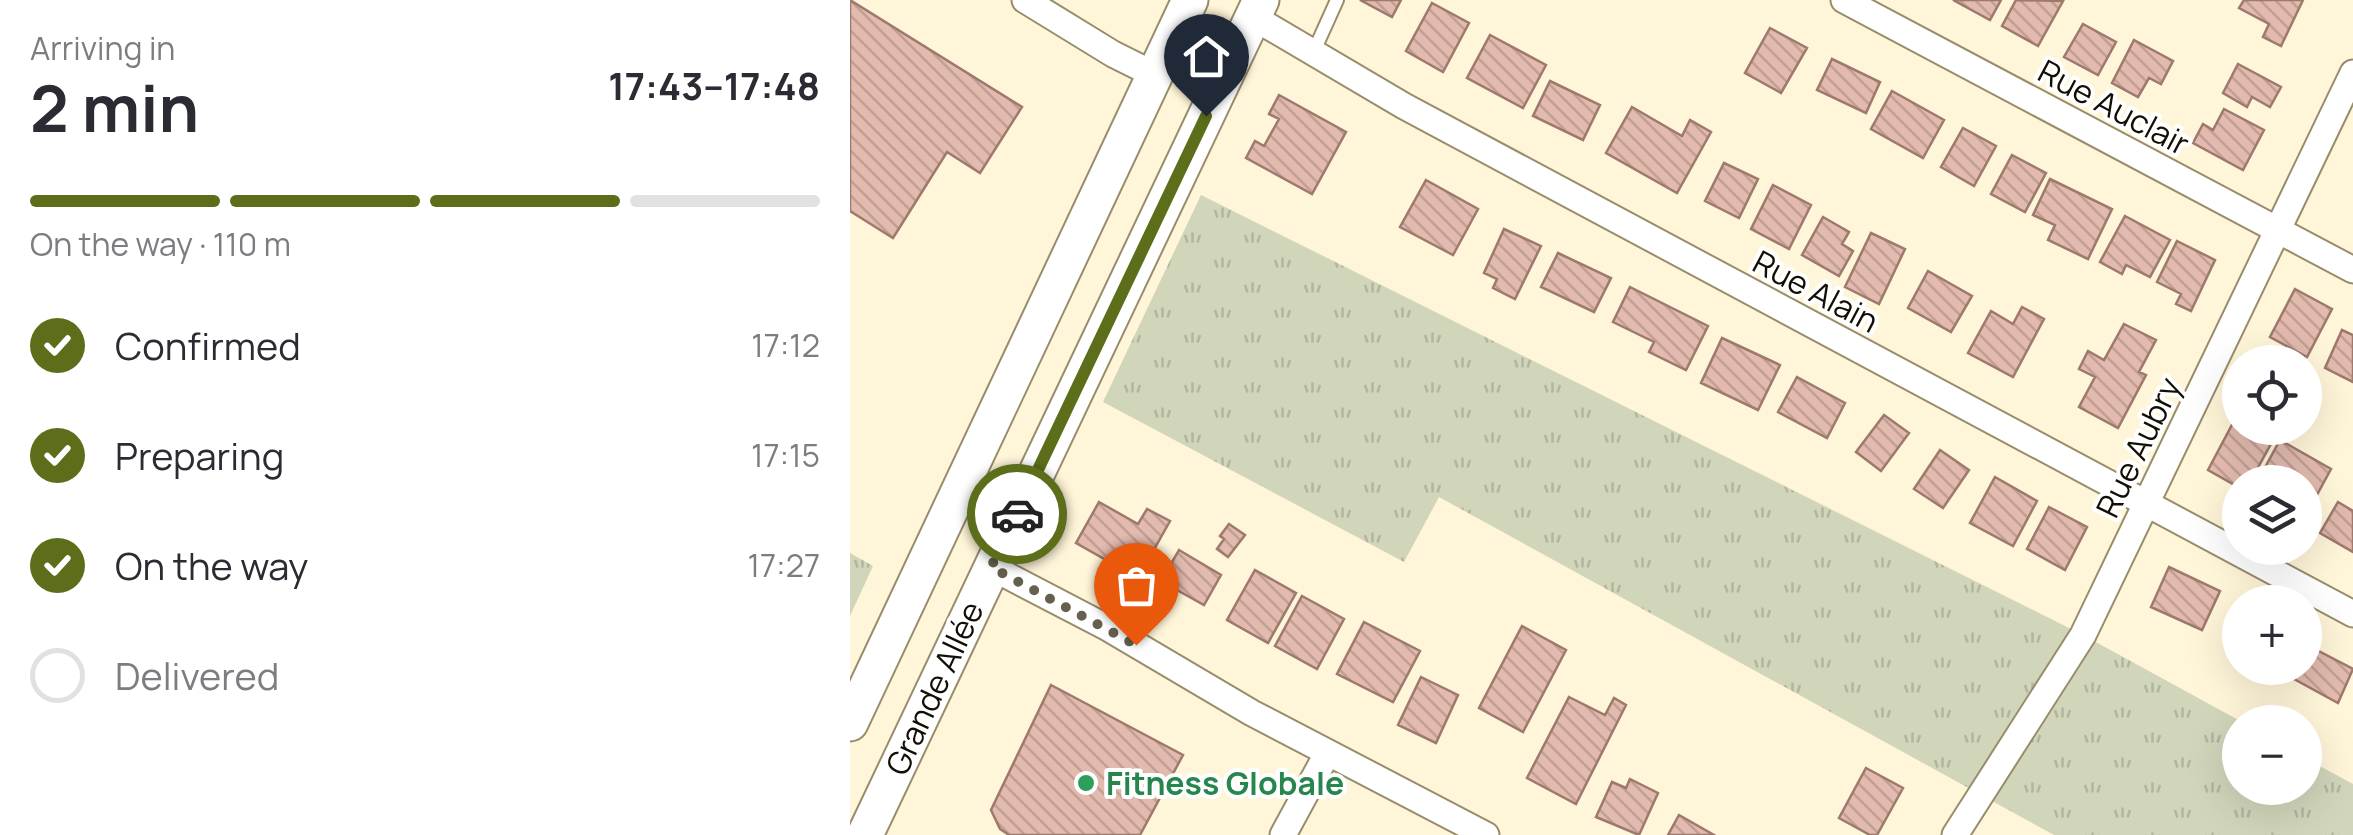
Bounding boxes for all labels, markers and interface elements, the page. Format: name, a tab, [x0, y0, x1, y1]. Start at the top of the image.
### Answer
pin	[1164, 14, 1249, 117]
text: Arriving in	[30, 26, 175, 70]
icon: home	[1179, 29, 1234, 84]
street label: Rue Auclair	[2031, 49, 2197, 165]
text: 17:43–17:48	[608, 59, 820, 111]
text: 2 min	[30, 63, 199, 152]
text: On the way · 110 m	[30, 222, 291, 266]
street label: Rue Alain	[1746, 240, 1886, 342]
icon: check	[30, 318, 85, 373]
text: Confirmed	[115, 319, 301, 371]
text: 17:12	[751, 323, 820, 367]
map controls	[2222, 345, 2322, 805]
button: locate	[2222, 345, 2322, 445]
street label: Rue Aubry	[2085, 370, 2191, 524]
icon: check	[30, 428, 85, 483]
text: Preparing	[115, 429, 284, 481]
text: 17:15	[751, 433, 820, 477]
courier	[967, 464, 1067, 564]
button: layers	[2222, 465, 2322, 565]
icon: car	[990, 487, 1045, 542]
icon: check	[30, 538, 85, 593]
text: On the way	[115, 539, 308, 591]
text: 17:27	[748, 543, 820, 587]
pin	[1094, 543, 1179, 646]
icon: bag	[1109, 558, 1164, 613]
button: +	[2222, 585, 2322, 685]
street label: Grande Allée	[875, 594, 993, 782]
text: Delivered	[115, 649, 279, 701]
button: −	[2222, 705, 2322, 805]
place label: Fitness Globale	[1106, 761, 1344, 805]
marker: Fitness Globale	[1075, 772, 1097, 794]

